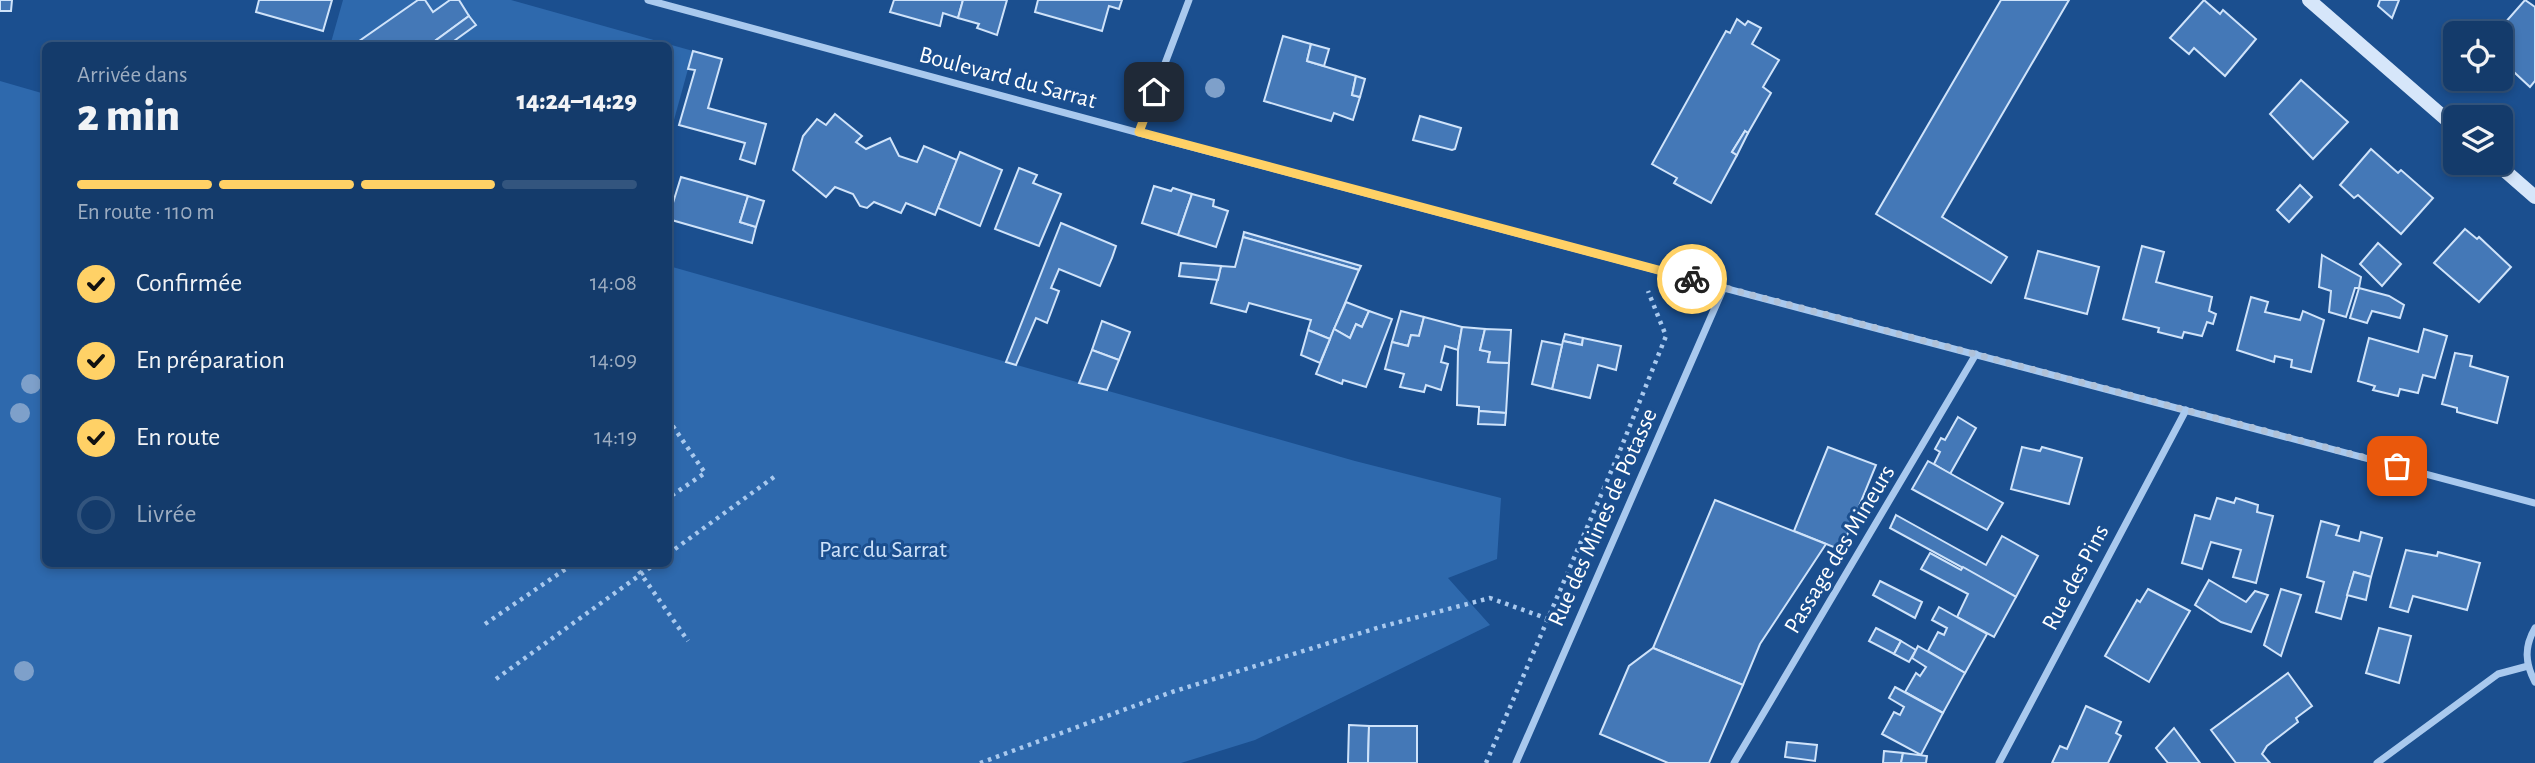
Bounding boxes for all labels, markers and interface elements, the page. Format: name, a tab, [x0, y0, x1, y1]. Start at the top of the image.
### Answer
map controls	[2443, 21, 2513, 175]
button: locate	[2443, 21, 2513, 91]
street label: Boulevard du Sarrat	[916, 43, 1099, 113]
pin	[1124, 62, 1184, 122]
text: Arrivée dans	[77, 64, 188, 87]
icon: home	[1135, 73, 1173, 111]
text: 14:24–14:29	[517, 88, 637, 114]
text: 2 min	[77, 93, 180, 139]
button: layers	[2443, 105, 2513, 175]
text: En route · 110 m	[77, 201, 215, 224]
courier	[1657, 244, 1727, 314]
icon: bike	[1673, 260, 1711, 298]
icon: check	[77, 265, 115, 303]
text: Confirmée	[136, 270, 242, 296]
text: 14:08	[590, 272, 637, 295]
icon: check	[77, 342, 115, 380]
text: En préparation	[136, 347, 285, 373]
text: 14:09	[590, 349, 637, 372]
street label: Rue des Mines de Potasse	[1544, 405, 1662, 630]
icon: check	[77, 419, 115, 457]
text: En route	[136, 424, 220, 450]
text: 14:19	[594, 426, 637, 449]
pin	[2367, 436, 2427, 496]
icon: bag	[2378, 447, 2416, 485]
street label: Passage des Mineurs	[1780, 461, 1900, 638]
text: Livrée	[136, 501, 196, 527]
street label: Rue des Pins	[2038, 521, 2114, 634]
park label: Parc du Sarrat	[819, 538, 947, 562]

